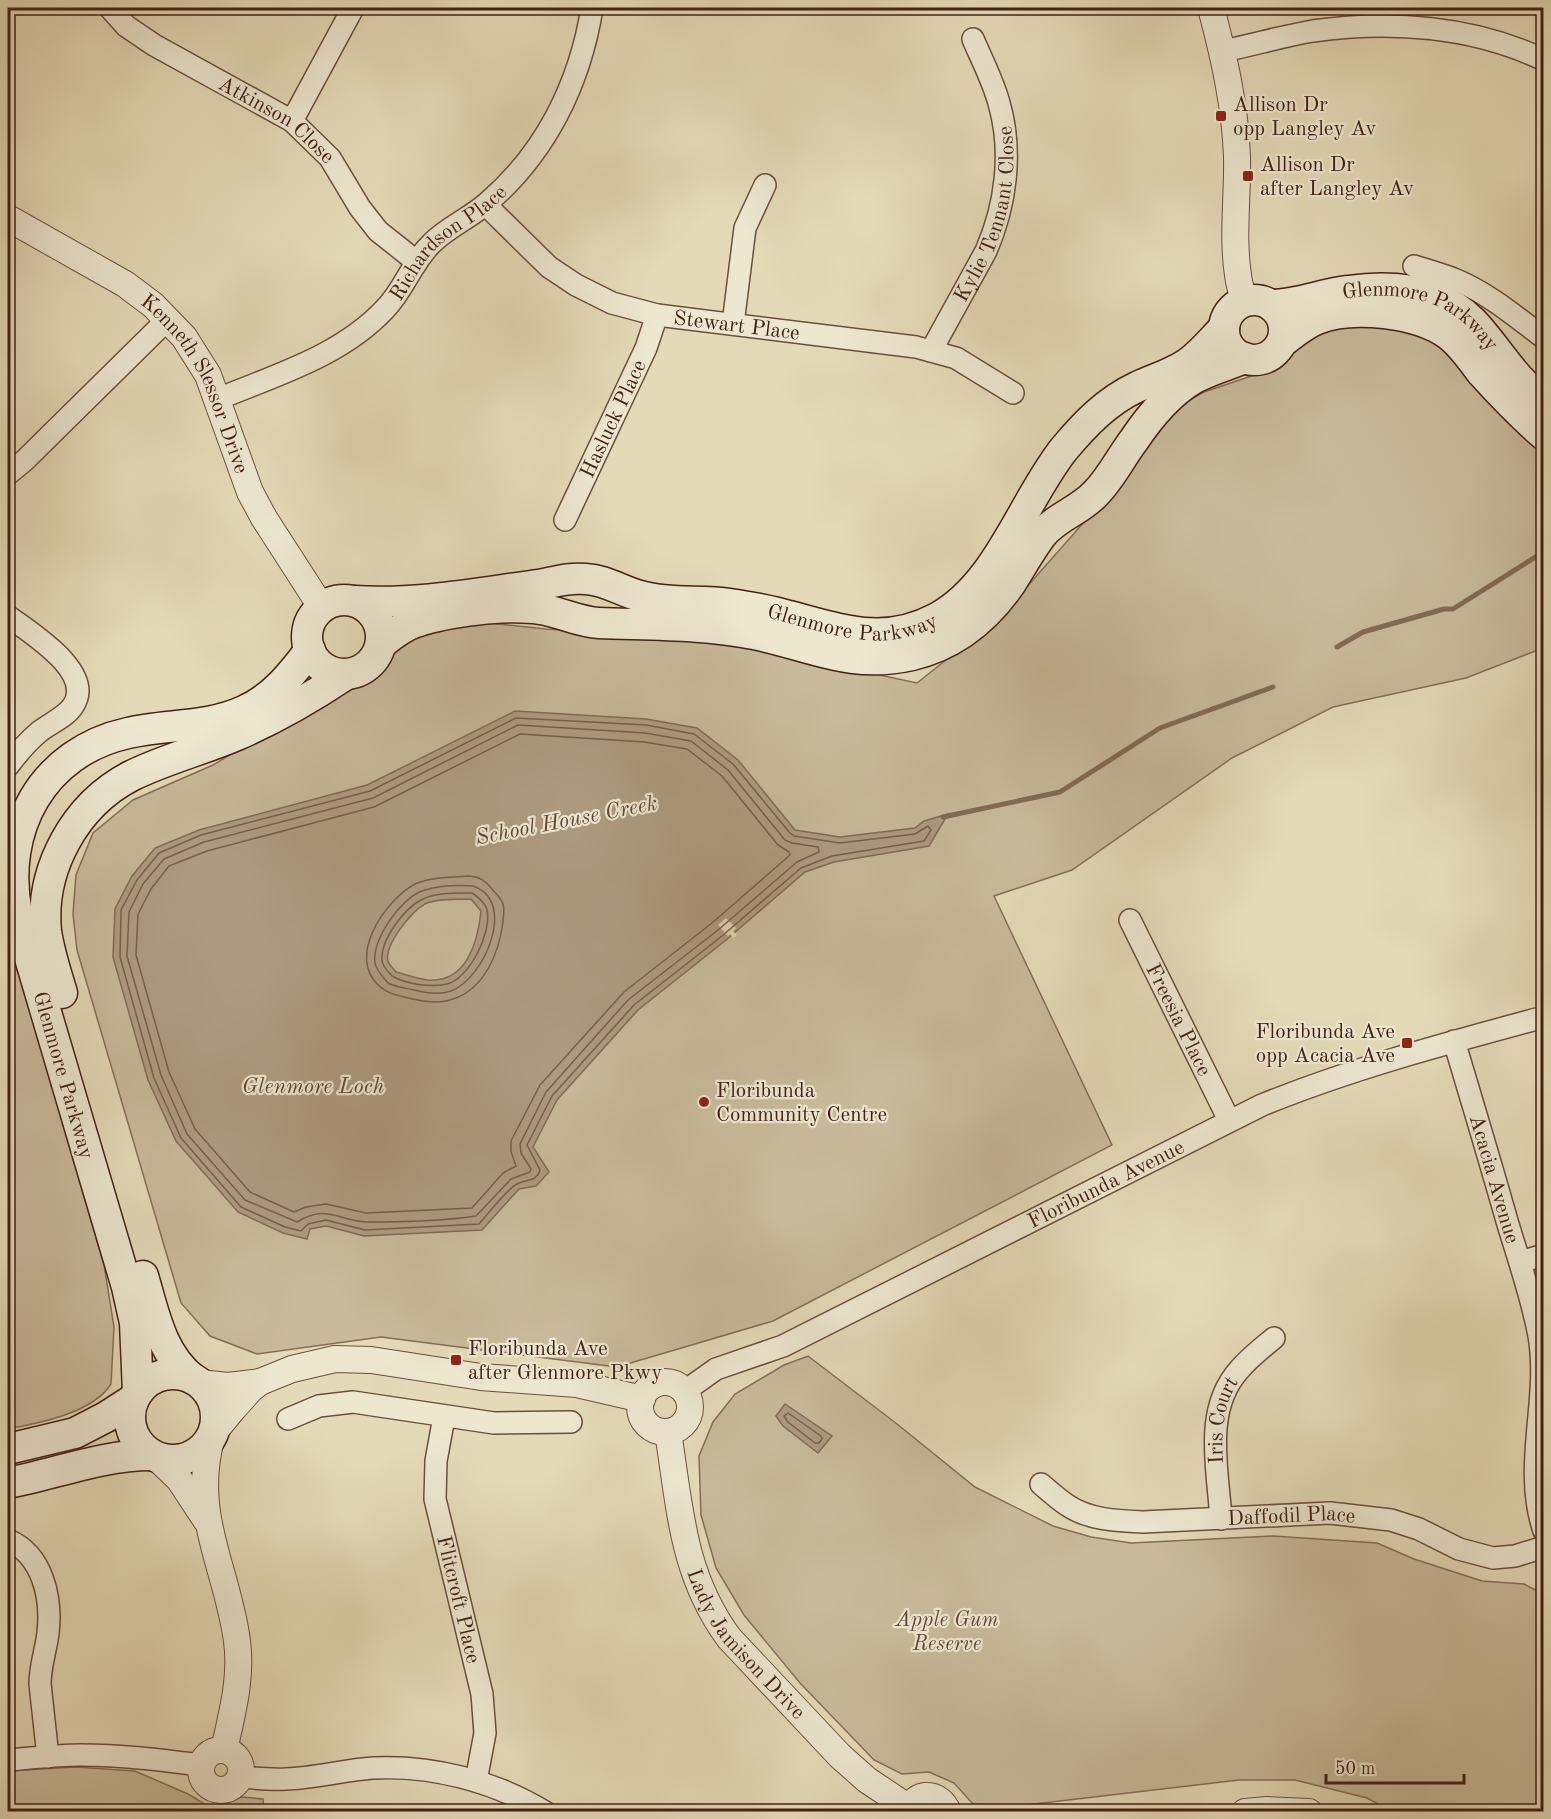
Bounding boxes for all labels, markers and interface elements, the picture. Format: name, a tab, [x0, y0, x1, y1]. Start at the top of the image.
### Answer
street label: Atkinson Close	[214, 74, 338, 168]
place label: Allison Dr opp Langley Av	[1233, 95, 1376, 140]
marker: Allison Dr opp Langley Av	[1214, 109, 1228, 123]
street label: Kylie Tennant Close	[951, 125, 1018, 306]
place label: Allison Dr after Langley Av	[1260, 155, 1414, 200]
marker: Allison Dr after Langley Av	[1241, 169, 1255, 183]
street label: Richardson Place	[387, 182, 512, 305]
street label: Glenmore Parkway	[1341, 280, 1502, 355]
street label: Kenneth Slessor Drive	[136, 291, 251, 476]
street label: Stewart Place	[672, 308, 801, 345]
street label: Hasluck Place	[577, 357, 651, 482]
street label: Glenmore Parkway	[765, 602, 941, 645]
water label: School House Creek	[474, 792, 659, 849]
street label: Freesia Place	[1141, 961, 1214, 1080]
street label: Glenmore Parkway	[29, 989, 97, 1162]
place label: Floribunda Ave opp Acacia Ave	[1255, 1022, 1395, 1067]
marker: Floribunda Ave opp Acacia Ave	[1400, 1036, 1414, 1050]
water label: Glenmore Loch	[242, 1076, 384, 1098]
place label: Floribunda Community Centre	[716, 1081, 887, 1126]
marker: Floribunda Community Centre	[697, 1095, 711, 1109]
street label: Acacia Avenue	[1465, 1113, 1522, 1246]
street label: Floribunda Avenue	[1025, 1137, 1188, 1233]
place label: Floribunda Ave after Glenmore Pkwy	[468, 1339, 662, 1384]
marker: Floribunda Ave after Glenmore Pkwy	[449, 1353, 463, 1367]
street label: Iris Court	[1206, 1373, 1243, 1464]
street label: Daffodil Place	[1227, 1504, 1356, 1530]
street label: Flitcroft Place	[432, 1534, 483, 1666]
street label: Lady Jamison Drive	[682, 1566, 809, 1724]
park label: Apple Gum Reserve	[894, 1610, 999, 1655]
scale bar	[1326, 1747, 1464, 1785]
text: 50 m	[1335, 1760, 1375, 1778]

